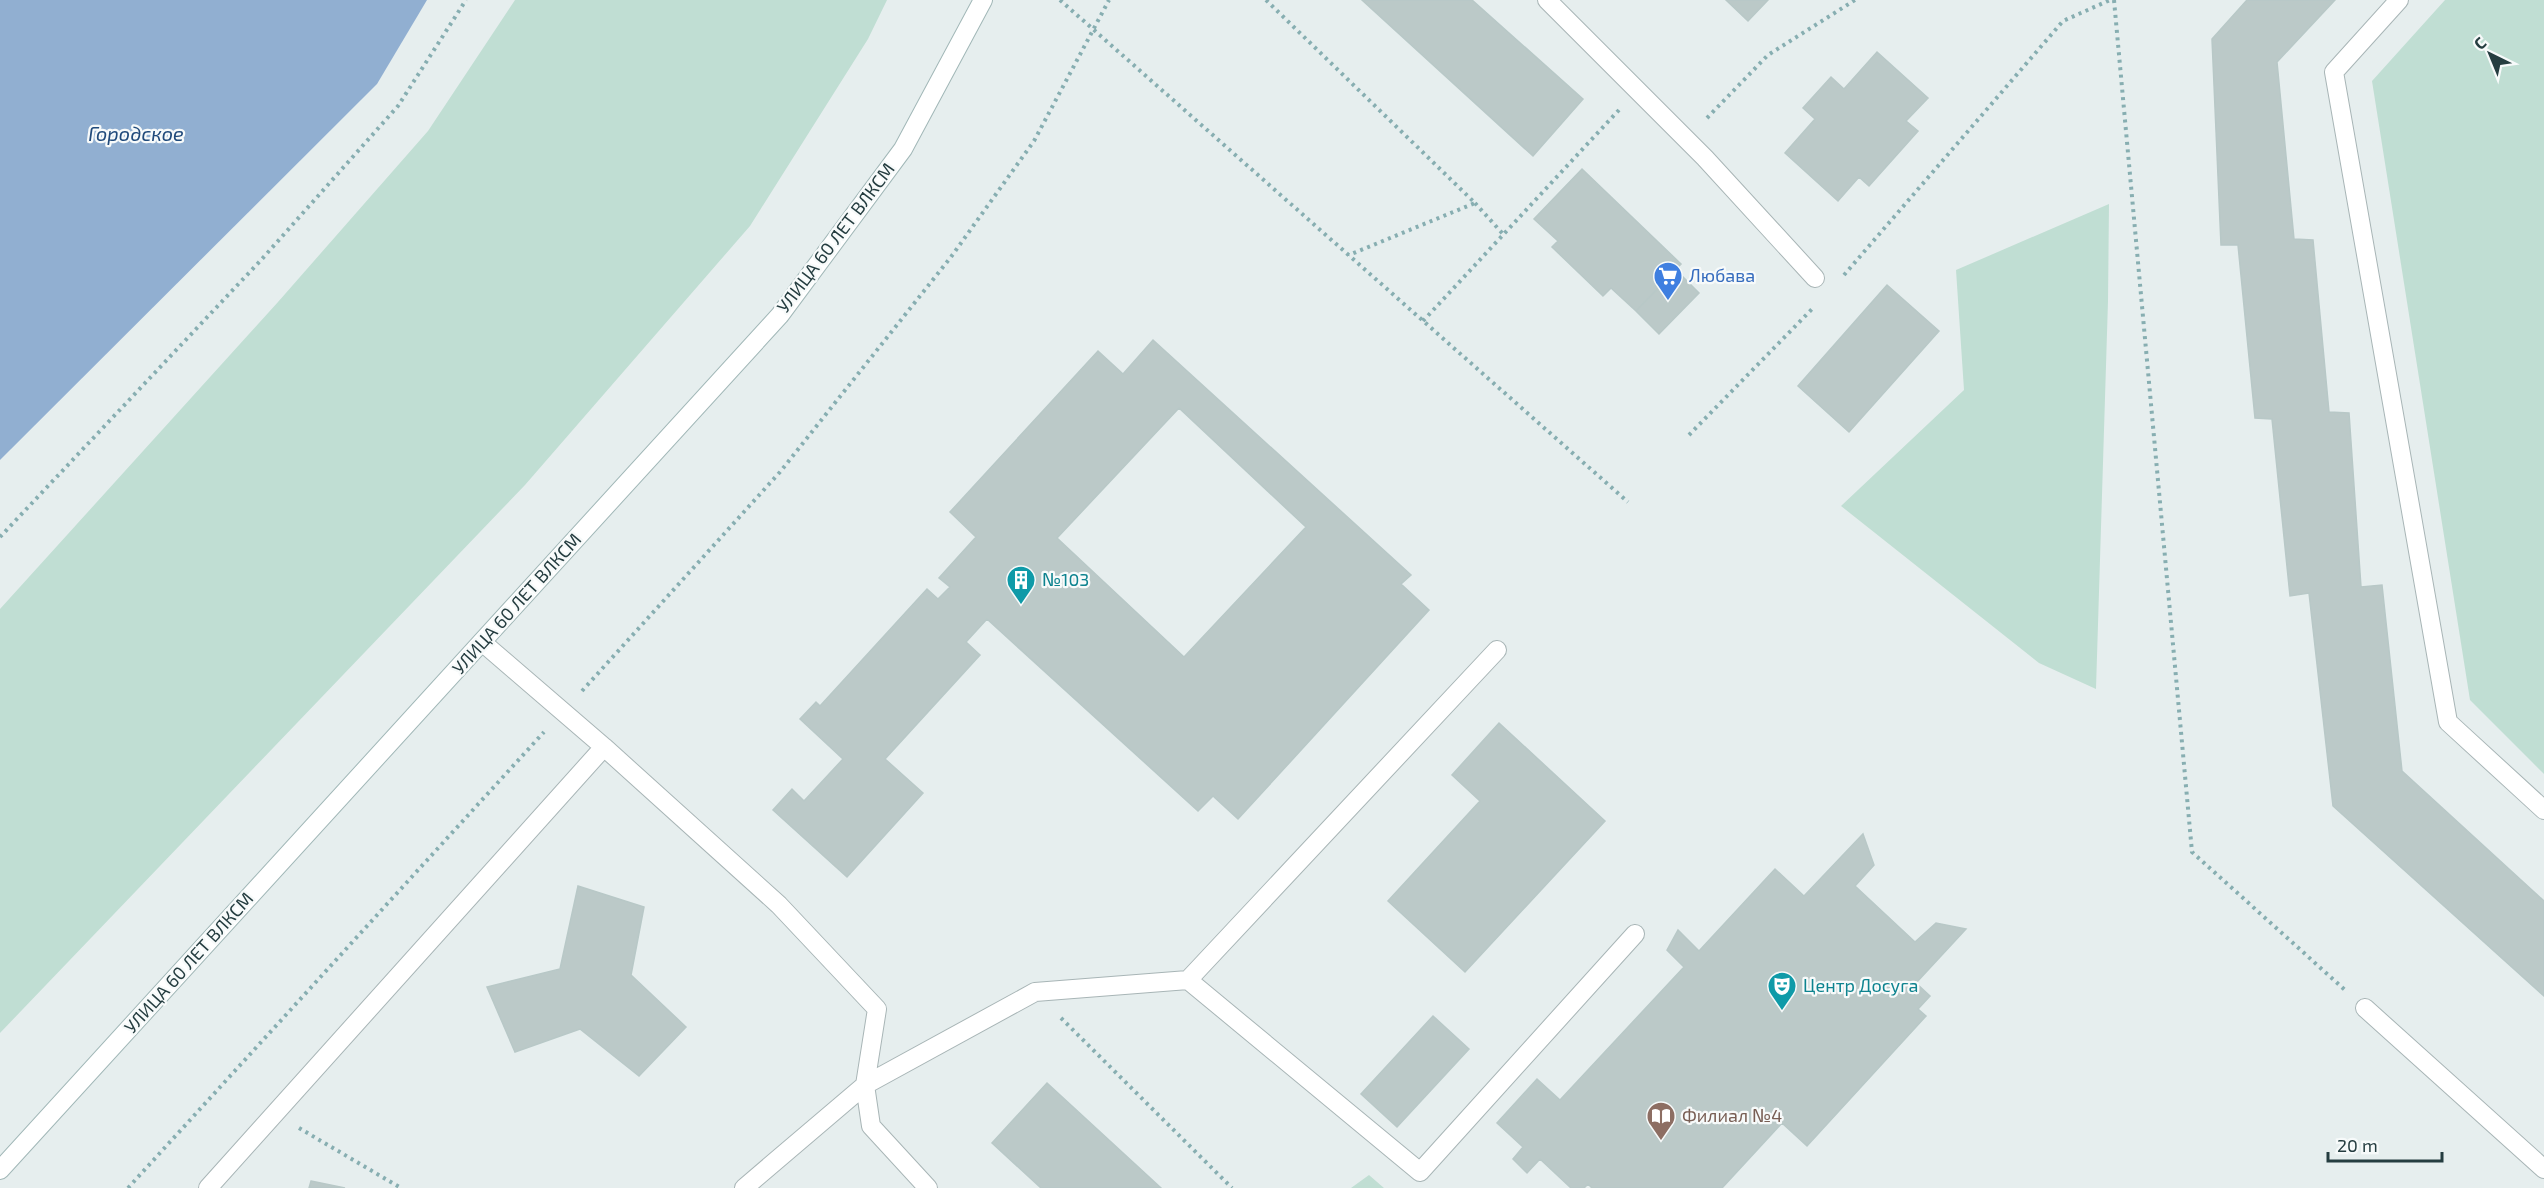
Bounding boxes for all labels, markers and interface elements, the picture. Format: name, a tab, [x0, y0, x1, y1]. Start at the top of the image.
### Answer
north arrow	[2460, 24, 2520, 84]
text: С	[2470, 33, 2489, 53]
water label: Городское	[88, 121, 184, 145]
street label: УЛИЦА 60 ЛЕТ ВЛКСМ	[772, 158, 899, 317]
supermarket icon: Любава	[1652, 260, 1684, 302]
place label: Любава	[1689, 264, 1755, 286]
street label: УЛИЦА 60 ЛЕТ ВЛКСМ	[447, 528, 585, 678]
building icon: №103	[1005, 564, 1037, 606]
place label: №103	[1042, 568, 1089, 590]
street label: УЛИЦА 60 ЛЕТ ВЛКСМ	[119, 887, 257, 1037]
theatre icon: Центр Досуга	[1766, 970, 1798, 1012]
place label: Центр Досуга	[1803, 974, 1918, 996]
library icon: Филиал №4	[1645, 1100, 1677, 1142]
place label: Филиал №4	[1682, 1104, 1782, 1126]
scale bar	[2328, 1125, 2442, 1163]
text: 20 m	[2337, 1134, 2378, 1156]

